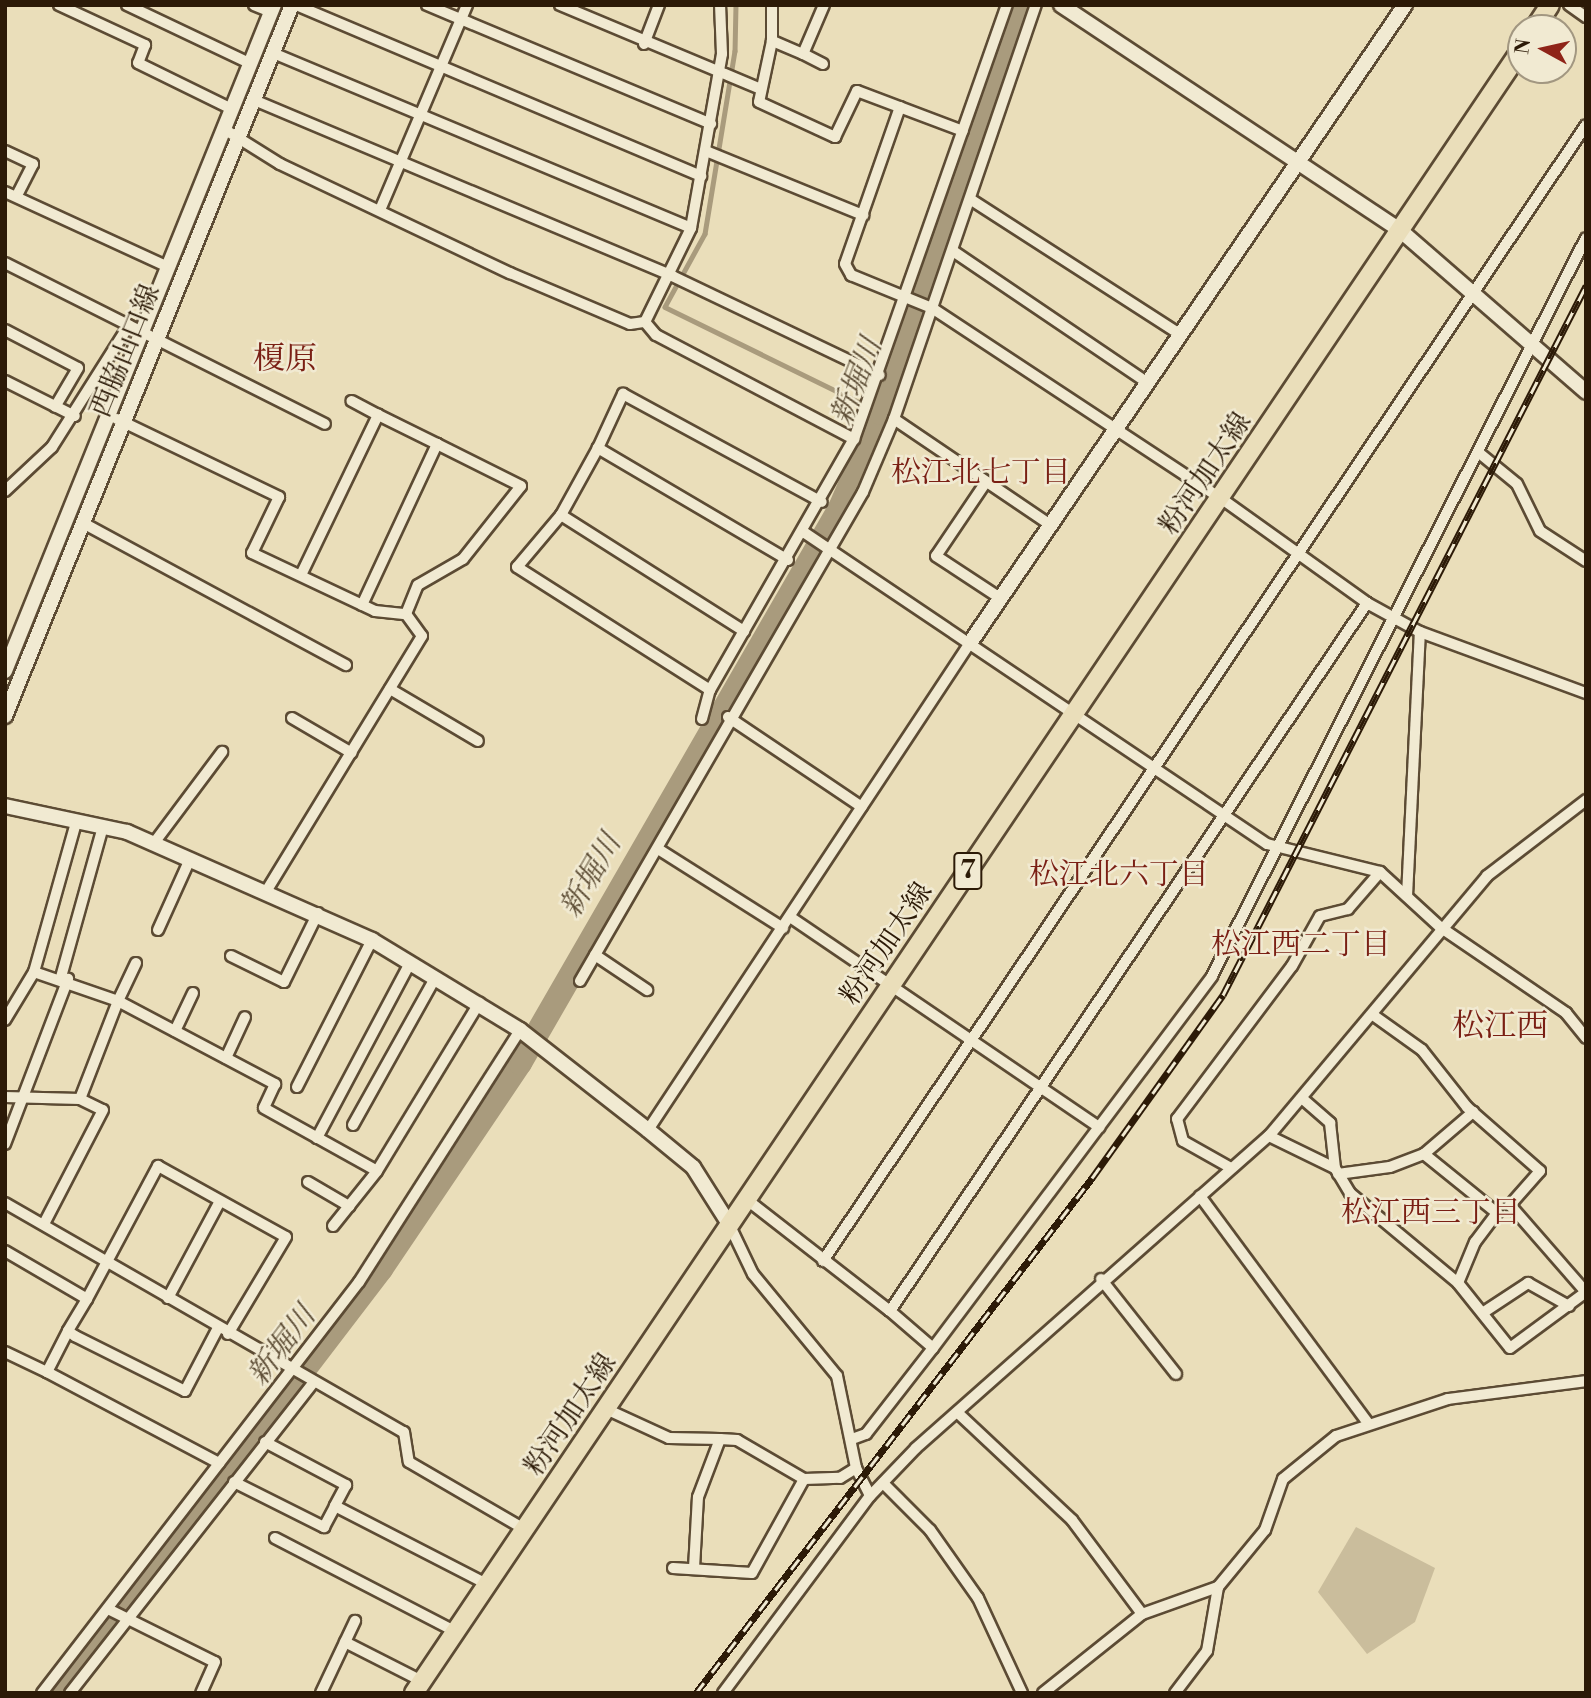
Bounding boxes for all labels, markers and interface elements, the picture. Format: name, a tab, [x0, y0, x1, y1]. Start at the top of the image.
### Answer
north arrow	[1507, 14, 1577, 84]
text: N	[1510, 37, 1536, 55]
street label: 西脇山口線	[84, 280, 168, 422]
water label: 新堀川	[824, 334, 890, 430]
district label: 榎原	[253, 340, 317, 378]
street label: 粉河加太線	[1153, 407, 1259, 541]
district label: 松江北七丁目	[891, 455, 1071, 491]
water label: 新堀川	[553, 828, 629, 924]
road number: 7	[952, 848, 984, 894]
district label: 松江北六丁目	[1029, 857, 1209, 893]
street label: 粉河加太線	[834, 877, 940, 1011]
district label: 松江西二丁目	[1211, 927, 1391, 963]
district label: 松江西	[1452, 1007, 1548, 1045]
district label: 松江西三丁目	[1341, 1195, 1521, 1231]
water label: 新堀川	[241, 1299, 323, 1393]
street label: 粉河加太線	[518, 1348, 624, 1482]

